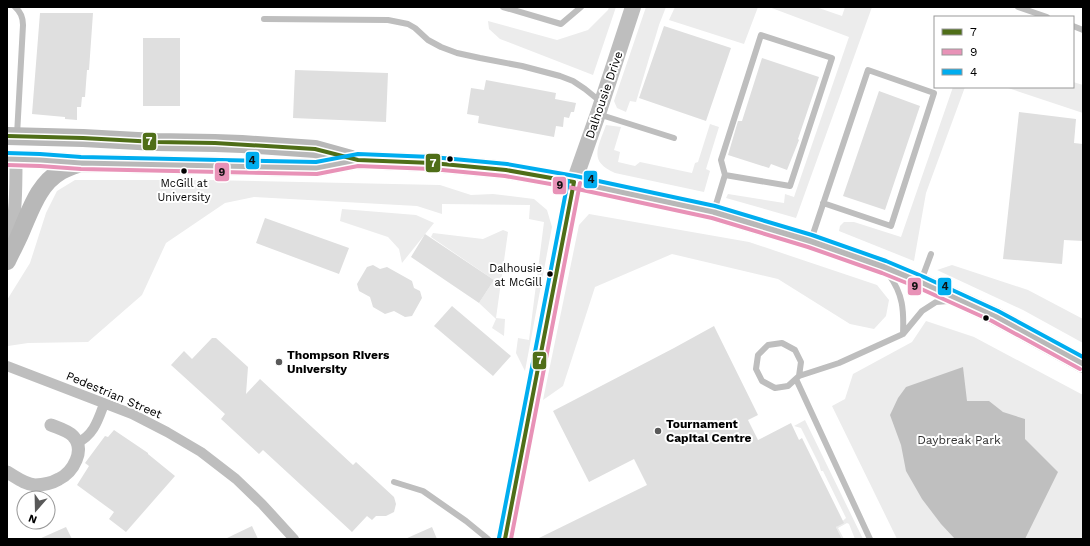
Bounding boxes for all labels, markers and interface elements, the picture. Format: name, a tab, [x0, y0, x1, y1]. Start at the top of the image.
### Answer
legend	[934, 16, 1074, 88]
text: 7	[970, 25, 977, 39]
text: 9	[970, 45, 977, 59]
street label: Dalhousie Drive	[582, 49, 626, 141]
text: 4	[970, 65, 977, 79]
line badge: 7	[142, 132, 157, 151]
text: 7	[146, 135, 153, 148]
line badge: 4	[245, 151, 260, 170]
line badge: 7	[425, 153, 441, 173]
text: 4	[248, 154, 256, 167]
unlabelled marker	[445, 154, 455, 164]
text: 7	[430, 157, 437, 170]
line badge: 9	[214, 162, 230, 182]
marker: McGill at University	[179, 166, 189, 176]
text: 9	[219, 166, 226, 179]
line badge: 4	[583, 170, 598, 189]
text: 4	[587, 173, 595, 186]
line badge: 9	[552, 176, 567, 195]
place label: McGill at University	[158, 177, 211, 204]
text: 9	[557, 179, 564, 192]
place label: Dalhousie at McGill	[489, 262, 543, 289]
marker: Dalhousie at McGill	[545, 269, 555, 279]
line badge: 9	[907, 277, 922, 296]
line badge: 4	[937, 277, 952, 296]
text: 9	[912, 280, 919, 293]
text: 4	[941, 280, 949, 293]
unlabelled marker	[981, 313, 991, 323]
place label: Thompson Rivers University	[287, 348, 390, 376]
line badge: 7	[532, 351, 547, 370]
text: 7	[537, 354, 544, 367]
marker: Thompson Rivers University	[274, 357, 284, 367]
street label: Pedestrian Street	[64, 369, 164, 421]
place label: Tournament Capital Centre	[666, 417, 751, 445]
marker: Tournament Capital Centre	[653, 426, 663, 436]
park label: Daybreak Park	[917, 433, 1001, 447]
north arrow	[16, 490, 56, 530]
text: N	[27, 511, 39, 526]

